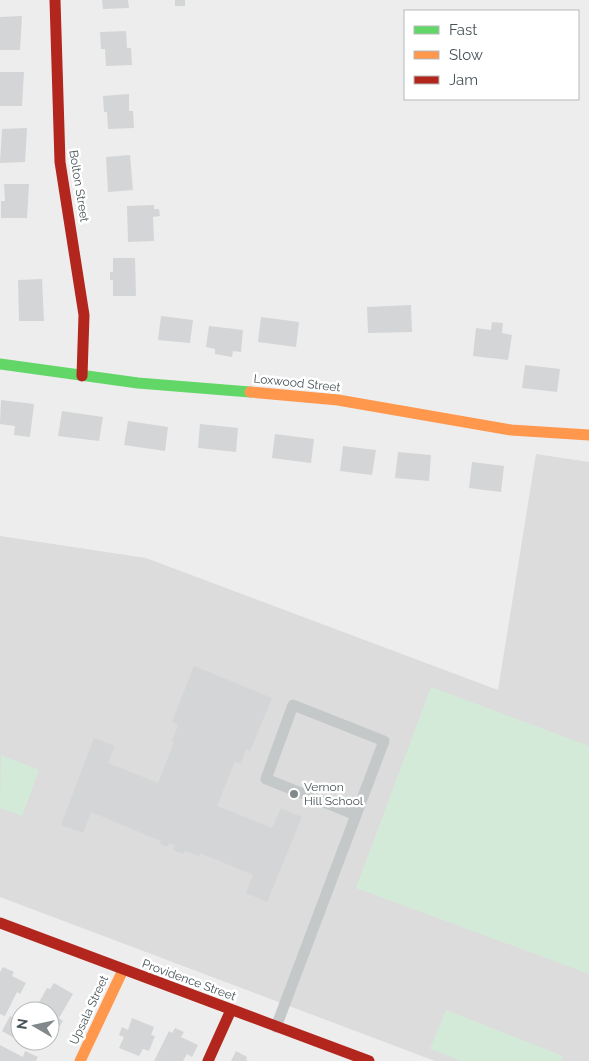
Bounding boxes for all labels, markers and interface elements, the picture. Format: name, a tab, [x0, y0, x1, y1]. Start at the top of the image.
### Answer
legend	[404, 10, 579, 100]
text: Fast	[449, 21, 477, 39]
text: Slow	[449, 46, 483, 64]
text: Jam	[449, 71, 478, 89]
street label: Bolton Street	[66, 149, 92, 223]
street label: Loxwood Street	[253, 371, 341, 395]
place label: Vernon Hill School	[304, 780, 364, 808]
marker: Vernon Hill School	[288, 788, 300, 800]
street label: Providence Street	[140, 957, 238, 1003]
street label: Upsala Street	[67, 973, 111, 1047]
north arrow	[10, 1001, 60, 1051]
text: N	[13, 1017, 31, 1030]

